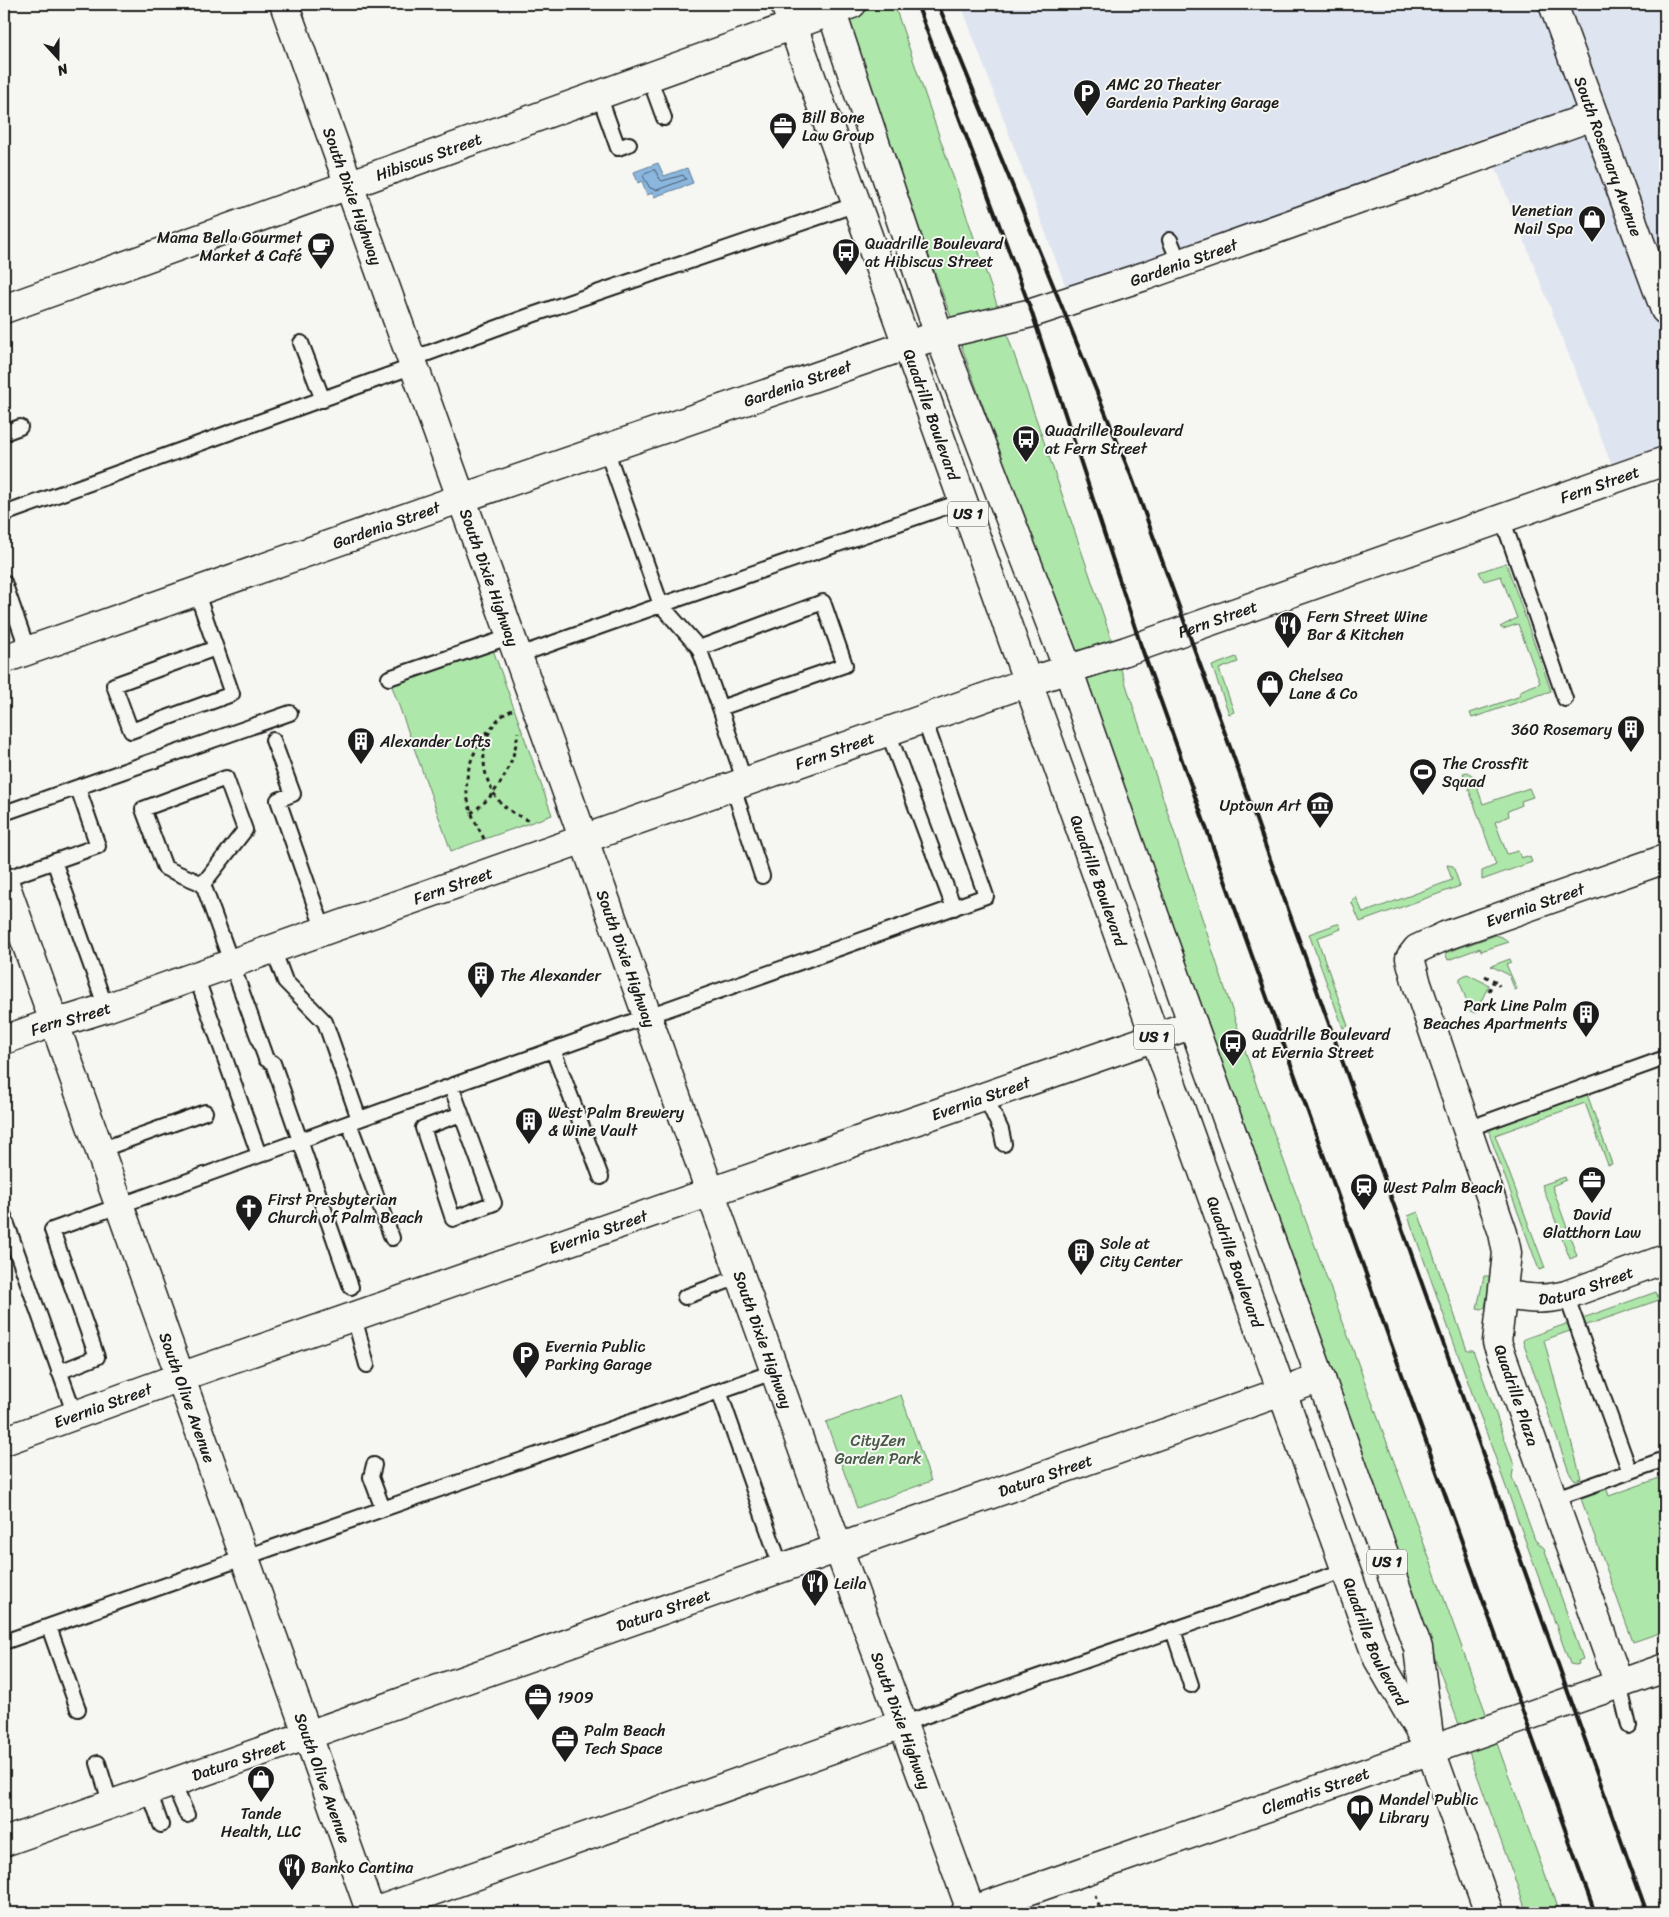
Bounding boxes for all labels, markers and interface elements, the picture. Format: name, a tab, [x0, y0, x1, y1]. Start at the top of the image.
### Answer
north arrow	[32, 32, 82, 82]
text: N	[53, 56, 72, 83]
place label: AMC 20 Theater Gardenia Parking Garage	[1105, 70, 1279, 117]
street label: South Rosemary Avenue	[1566, 72, 1651, 241]
parking icon: AMC 20 Theater Gardenia Parking Garage	[1072, 78, 1102, 117]
place label: Bill Bone Law Group	[802, 103, 875, 150]
office icon: Bill Bone Law Group	[768, 111, 798, 150]
street label: South Dixie Highway	[314, 123, 391, 270]
street label: Hibiscus Street	[371, 124, 486, 189]
place label: Venetian Nail Spa	[1512, 196, 1573, 243]
shop icon: Venetian Nail Spa	[1577, 204, 1607, 243]
place label: Mama Bella Gourmet Market & Café	[157, 223, 303, 270]
place label: Quadrille Boulevard at Hibiscus Street	[865, 229, 1005, 276]
street label: Gardenia Street	[1126, 230, 1242, 295]
cafe icon: Mama Bella Gourmet Market & Café	[306, 231, 336, 270]
bus stop icon: Quadrille Boulevard at Hibiscus Street	[831, 237, 861, 276]
street label: Quadrille Boulevard	[895, 345, 969, 486]
street label: Gardenia Street	[740, 351, 856, 415]
place label: Quadrille Boulevard at Fern Street	[1045, 416, 1185, 463]
bus stop icon: Quadrille Boulevard at Fern Street	[1011, 424, 1041, 463]
street label: Fern Street	[1556, 457, 1644, 512]
street label: Gardenia Street	[328, 493, 445, 557]
road number: US 1	[948, 502, 988, 526]
street label: South Dixie Highway	[451, 504, 528, 651]
street label: Fern Street	[1174, 592, 1262, 647]
place label: Fern Street Wine Bar & Kitchen	[1307, 602, 1428, 649]
restaurant icon: Fern Street Wine Bar & Kitchen	[1273, 610, 1303, 649]
place label: Chelsea Lane & Co	[1289, 661, 1358, 708]
shop icon: Chelsea Lane & Co	[1255, 669, 1285, 708]
building icon: 360 Rosemary	[1616, 714, 1646, 753]
place label: 360 Rosemary	[1511, 715, 1613, 744]
street label: Fern Street	[791, 723, 879, 778]
building icon: Alexander Lofts	[346, 726, 376, 765]
place label: Alexander Lofts	[379, 727, 491, 756]
place label: The Crossfit Squad	[1442, 749, 1529, 796]
sports icon: The Crossfit Squad	[1408, 757, 1438, 796]
museum icon: Uptown Art	[1305, 790, 1335, 829]
place label: Uptown Art	[1219, 791, 1302, 820]
street label: Quadrille Boulevard	[1061, 811, 1136, 952]
street label: Fern Street	[409, 858, 497, 913]
street label: Evernia Street	[1482, 874, 1589, 936]
street label: South Dixie Highway	[588, 885, 664, 1032]
building icon: The Alexander	[466, 960, 496, 999]
place label: The Alexander	[500, 961, 602, 990]
place label: Park Line Palm Beaches Apartments	[1423, 991, 1568, 1038]
street label: Fern Street	[26, 993, 115, 1044]
building icon: Park Line Palm Beaches Apartments	[1571, 999, 1601, 1038]
place label: Quadrille Boulevard at Evernia Street	[1252, 1020, 1392, 1067]
road number: US 1	[1134, 1024, 1174, 1050]
bus stop icon: Quadrille Boulevard at Evernia Street	[1218, 1028, 1248, 1067]
street label: Evernia Street	[927, 1068, 1035, 1129]
place label: West Palm Brewery & Wine Vault	[548, 1098, 685, 1145]
building icon: West Palm Brewery & Wine Vault	[514, 1106, 544, 1145]
office icon: David Glatthorn Law	[1577, 1165, 1607, 1204]
station icon: West Palm Beach	[1349, 1172, 1379, 1211]
place label: West Palm Beach	[1383, 1173, 1503, 1202]
place label: First Presbyterian Church of Palm Beach	[268, 1185, 423, 1232]
street label: Quadrille Boulevard	[1198, 1192, 1272, 1333]
church icon: First Presbyterian Church of Palm Beach	[234, 1193, 264, 1232]
place label: David Glatthorn Law	[1543, 1200, 1641, 1247]
street label: Evernia Street	[545, 1201, 652, 1262]
place label: Sole at City Center	[1100, 1229, 1183, 1276]
building icon: Sole at City Center	[1066, 1237, 1096, 1276]
street label: Datura Street	[1538, 1258, 1638, 1314]
street label: South Dixie Highway	[725, 1267, 801, 1414]
street label: South Olive Avenue	[151, 1328, 224, 1467]
place label: Evernia Public Parking Garage	[545, 1332, 652, 1379]
parking icon: Evernia Public Parking Garage	[511, 1340, 541, 1379]
street label: Quadrille Plaza	[1486, 1340, 1547, 1450]
street label: Evernia Street	[49, 1374, 157, 1437]
park label: CityZen Garden Park	[835, 1426, 922, 1473]
street label: Datura Street	[994, 1446, 1097, 1506]
road number: US 1	[1367, 1550, 1407, 1574]
restaurant icon: Leila	[800, 1568, 830, 1607]
place label: Leila	[834, 1569, 867, 1598]
street label: Quadrille Boulevard	[1334, 1573, 1417, 1713]
street label: Datura Street	[612, 1580, 715, 1640]
street label: South Dixie Highway	[862, 1647, 940, 1794]
office icon: 1909	[523, 1682, 553, 1721]
place label: 1909	[557, 1683, 594, 1712]
street label: South Olive Avenue	[286, 1709, 359, 1848]
place label: Palm Beach Tech Space	[584, 1716, 666, 1763]
office icon: Palm Beach Tech Space	[550, 1724, 580, 1763]
street label: Datura Street	[188, 1730, 290, 1790]
street label: Clematis Street	[1257, 1759, 1373, 1823]
shop icon: Tande Health, LLC	[246, 1764, 276, 1803]
place label: Mandel Public Library	[1379, 1785, 1478, 1832]
library icon: Mandel Public Library	[1345, 1793, 1375, 1832]
place label: Tande Health, LLC	[221, 1799, 302, 1846]
restaurant icon: Banko Cantina	[277, 1852, 307, 1891]
place label: Banko Cantina	[311, 1853, 414, 1882]

